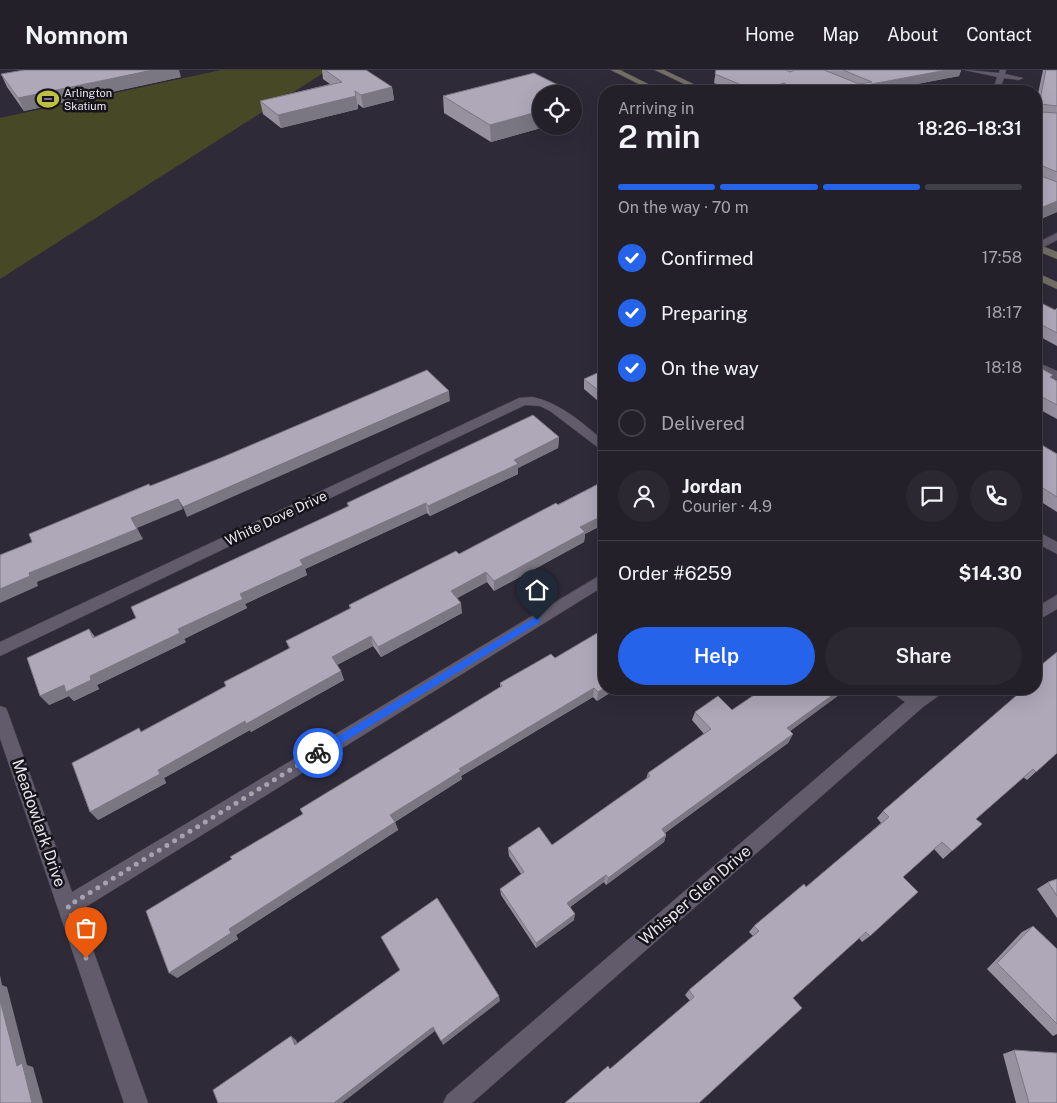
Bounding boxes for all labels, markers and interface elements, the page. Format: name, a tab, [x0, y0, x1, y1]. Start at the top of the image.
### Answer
text: Nomnom	[25, 21, 128, 49]
text: Home	[745, 24, 795, 45]
text: Map	[823, 24, 859, 45]
text: About	[887, 24, 938, 45]
text: Contact	[966, 24, 1032, 45]
map controls	[532, 85, 582, 135]
button: locate	[532, 85, 582, 135]
sports icon: Arlington Skatium	[35, 86, 61, 112]
place label: Arlington Skatium	[64, 87, 112, 112]
text: Arriving in	[618, 99, 694, 118]
text: 18:26–18:31	[917, 117, 1022, 139]
text: 2 min	[618, 118, 701, 155]
text: On the way · 70 m	[618, 198, 748, 217]
icon: check	[618, 244, 646, 272]
text: Confirmed	[661, 247, 754, 269]
text: 17:58	[982, 248, 1022, 267]
icon: check	[618, 299, 646, 327]
text: Preparing	[661, 302, 748, 324]
text: 18:17	[985, 303, 1022, 322]
icon: check	[618, 354, 646, 382]
text: On the way	[661, 357, 759, 379]
text: 18:18	[985, 358, 1022, 377]
text: Delivered	[661, 412, 745, 434]
button: person	[618, 470, 670, 522]
button: chat	[906, 470, 958, 522]
button: phone	[970, 470, 1022, 522]
text: Jordan	[682, 475, 742, 497]
street label: White Dove Drive	[223, 487, 330, 549]
text: Courier · 4.9	[682, 497, 772, 516]
text: Order #6259	[618, 562, 732, 584]
text: $14.30	[959, 562, 1022, 584]
pin	[516, 569, 558, 620]
icon: home	[523, 576, 551, 604]
button: Help	[618, 627, 815, 685]
button: Share	[825, 627, 1022, 685]
courier	[293, 728, 343, 778]
icon: bike	[304, 739, 332, 767]
street label: Meadowlark Drive	[8, 757, 70, 889]
street label: Whisper Glen Drive	[635, 841, 755, 949]
pin	[65, 907, 107, 958]
icon: bag	[72, 914, 100, 942]

